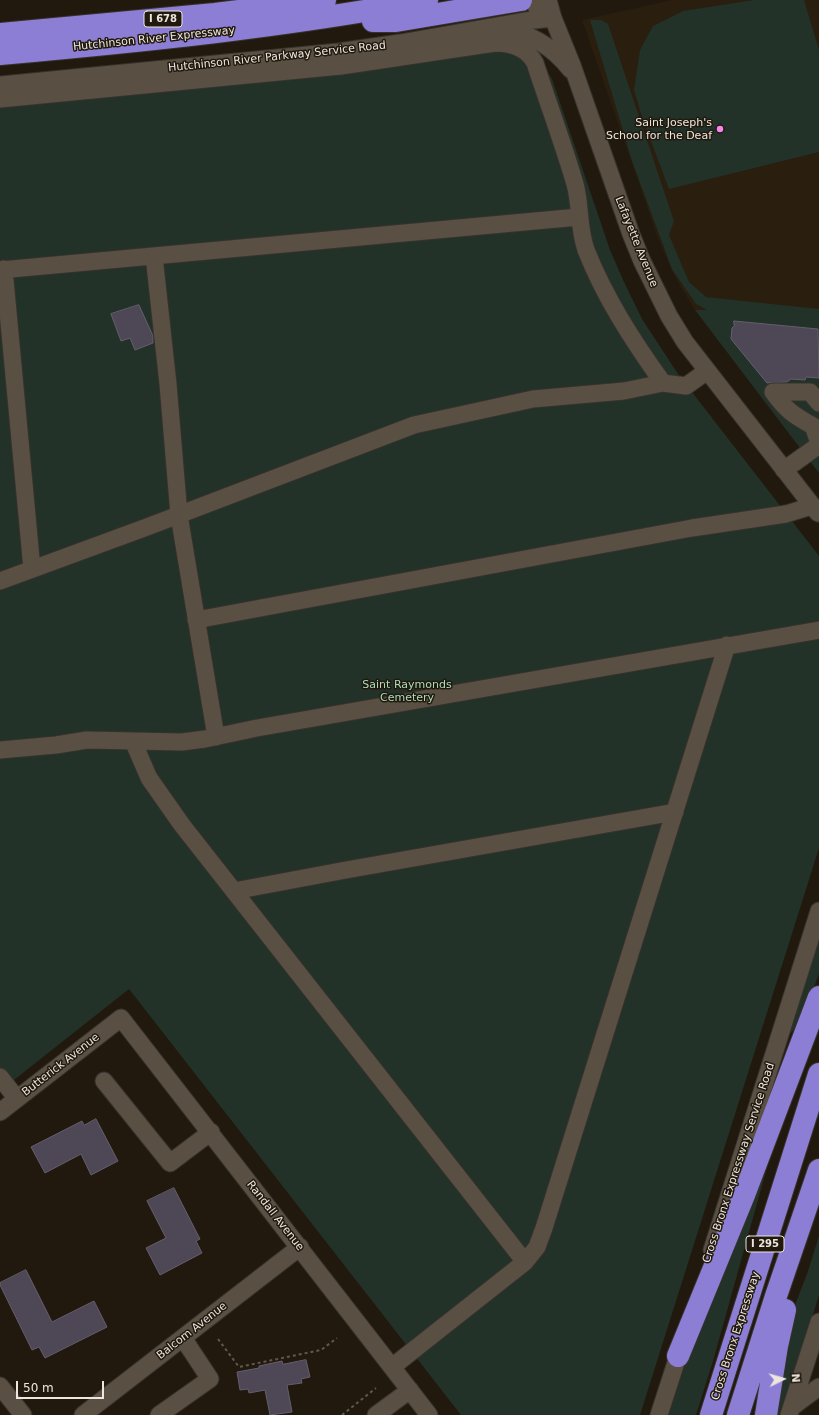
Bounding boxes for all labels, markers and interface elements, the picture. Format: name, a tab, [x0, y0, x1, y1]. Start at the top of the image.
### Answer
road number: I 678	[144, 11, 182, 27]
street label: Hutchinson River Expressway	[72, 24, 236, 54]
street label: Hutchinson River Parkway Service Road	[168, 39, 386, 75]
place label: Saint Joseph's School for the Deaf	[606, 116, 712, 142]
marker: Saint Joseph's School for the Deaf	[715, 124, 725, 134]
street label: Lafayette Avenue	[612, 195, 660, 289]
park label: Saint Raymonds Cemetery	[362, 678, 452, 704]
street label: Butterick Avenue	[20, 1031, 102, 1099]
street label: Cross Bronx Expressway Service Road	[700, 1061, 778, 1265]
street label: Randall Avenue	[244, 1178, 306, 1254]
road number: I 295	[746, 1236, 784, 1252]
street label: Cross Bronx Expressway	[709, 1270, 763, 1402]
street label: Balcom Avenue	[154, 1300, 230, 1362]
north arrow	[763, 1359, 803, 1399]
scale bar	[18, 1373, 106, 1399]
text: N	[789, 1373, 802, 1383]
text: 50 m	[23, 1381, 54, 1395]

